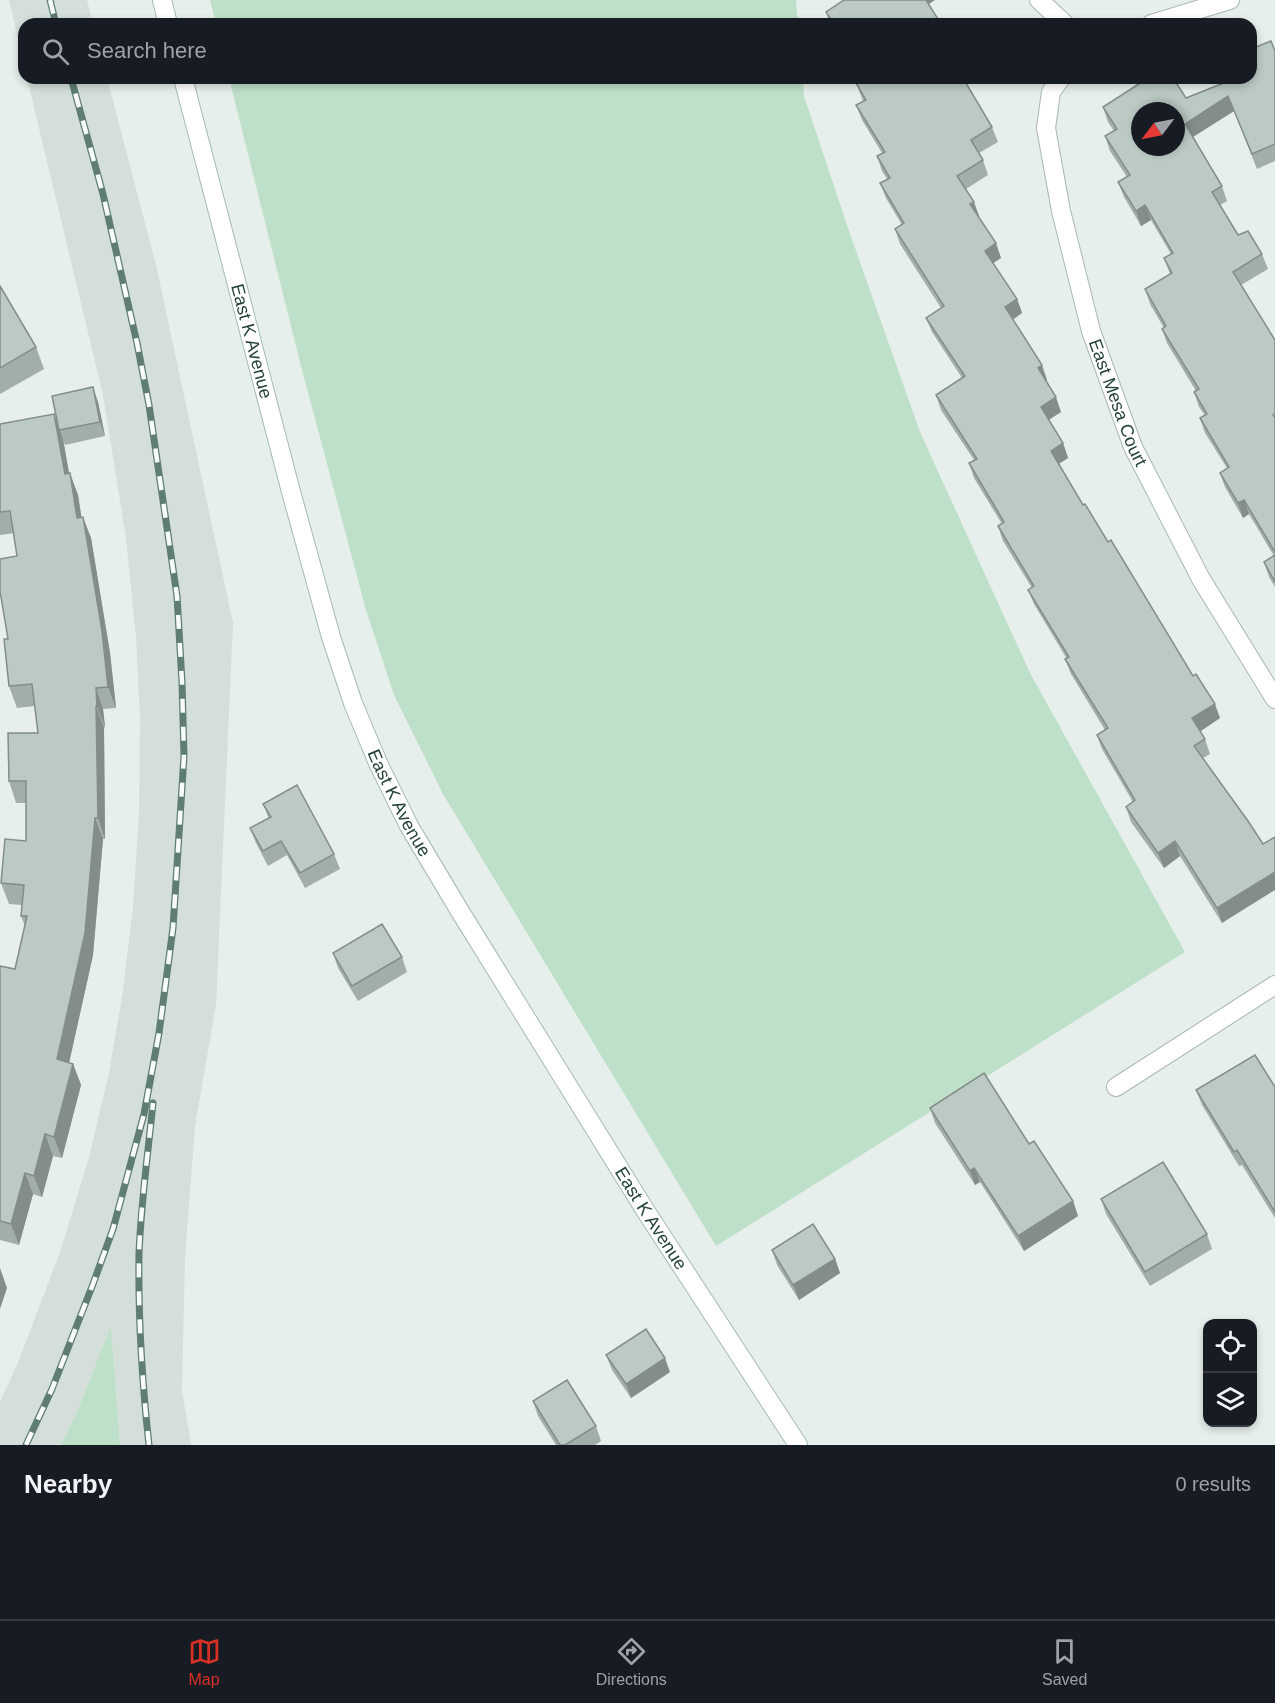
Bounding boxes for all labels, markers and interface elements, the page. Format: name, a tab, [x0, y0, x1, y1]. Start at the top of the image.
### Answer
search box	[18, 18, 1257, 84]
icon: search	[39, 35, 72, 68]
text: Search here	[87, 38, 207, 63]
north arrow	[1131, 102, 1185, 156]
street label: East K Avenue	[227, 282, 276, 401]
street label: East Mesa Court	[1085, 336, 1151, 469]
street label: East K Avenue	[363, 746, 435, 860]
street label: East K Avenue	[611, 1163, 691, 1273]
map controls	[1203, 1319, 1257, 1427]
button: locate	[1203, 1319, 1257, 1373]
button: layers	[1203, 1373, 1257, 1427]
text: Nearby	[24, 1469, 112, 1499]
text: 0 results	[1175, 1473, 1251, 1495]
tab: Map	[188, 1635, 221, 1689]
tab: Directions	[596, 1635, 667, 1689]
tab: Saved	[1042, 1635, 1087, 1689]

